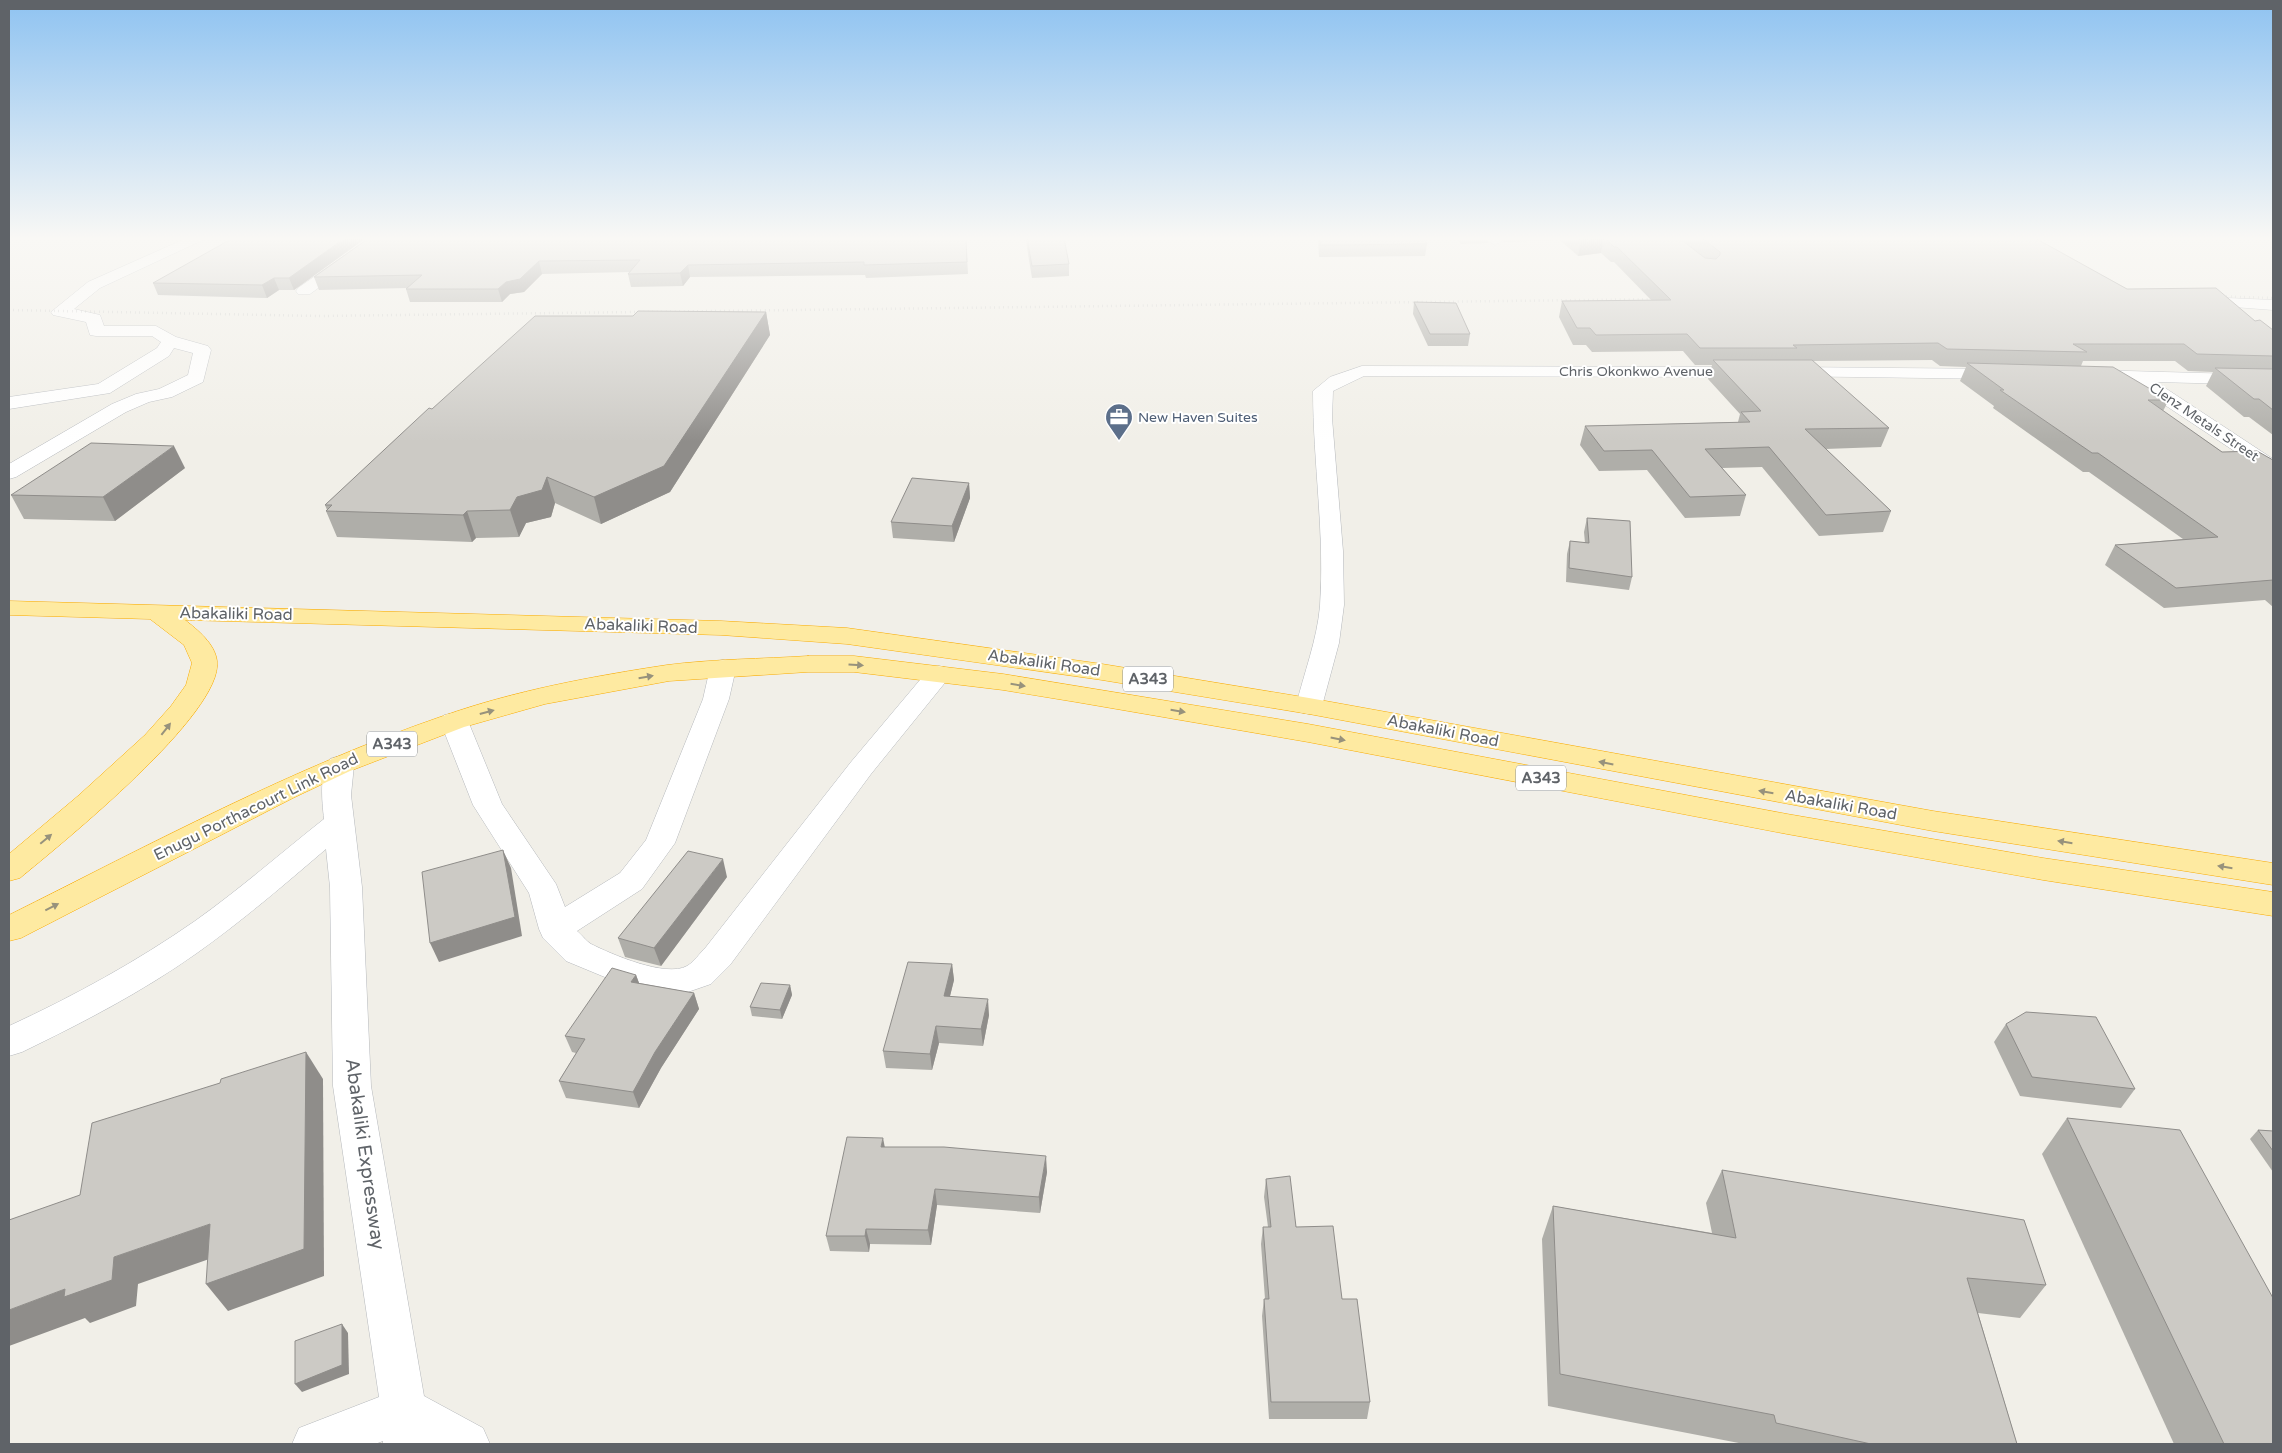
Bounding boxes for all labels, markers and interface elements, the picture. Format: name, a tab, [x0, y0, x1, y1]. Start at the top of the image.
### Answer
street label: Chris Okonkwo Avenue	[1559, 363, 1713, 380]
street label: Clenz Metals Street	[2146, 379, 2263, 465]
office icon: New Haven Suites	[1104, 402, 1134, 441]
place label: New Haven Suites	[1138, 409, 1258, 426]
street label: Abakaliki Road	[179, 603, 293, 625]
street label: Abakaliki Road	[584, 614, 698, 638]
street label: Abakaliki Road	[986, 645, 1102, 681]
one-way arrow	[849, 661, 865, 669]
road number: A343	[1123, 666, 1173, 692]
one-way arrow	[638, 672, 654, 680]
one-way arrow	[1010, 681, 1026, 689]
one-way arrow	[480, 707, 495, 715]
one-way arrow	[1170, 708, 1186, 716]
street label: Abakaliki Road	[1385, 710, 1501, 752]
one-way arrow	[160, 723, 171, 736]
road number: A343	[367, 732, 417, 756]
one-way arrow	[1331, 735, 1347, 743]
street label: Enugu Porthacourt Link Road	[150, 749, 362, 865]
one-way arrow	[1598, 758, 1614, 766]
road number: A343	[1516, 766, 1566, 790]
street label: Abakaliki Road	[1783, 785, 1899, 825]
one-way arrow	[1758, 787, 1774, 795]
one-way arrow	[40, 834, 52, 845]
one-way arrow	[2056, 837, 2072, 845]
one-way arrow	[2217, 863, 2233, 871]
one-way arrow	[45, 903, 60, 911]
street label: Abakaliki Expressway	[341, 1057, 389, 1251]

